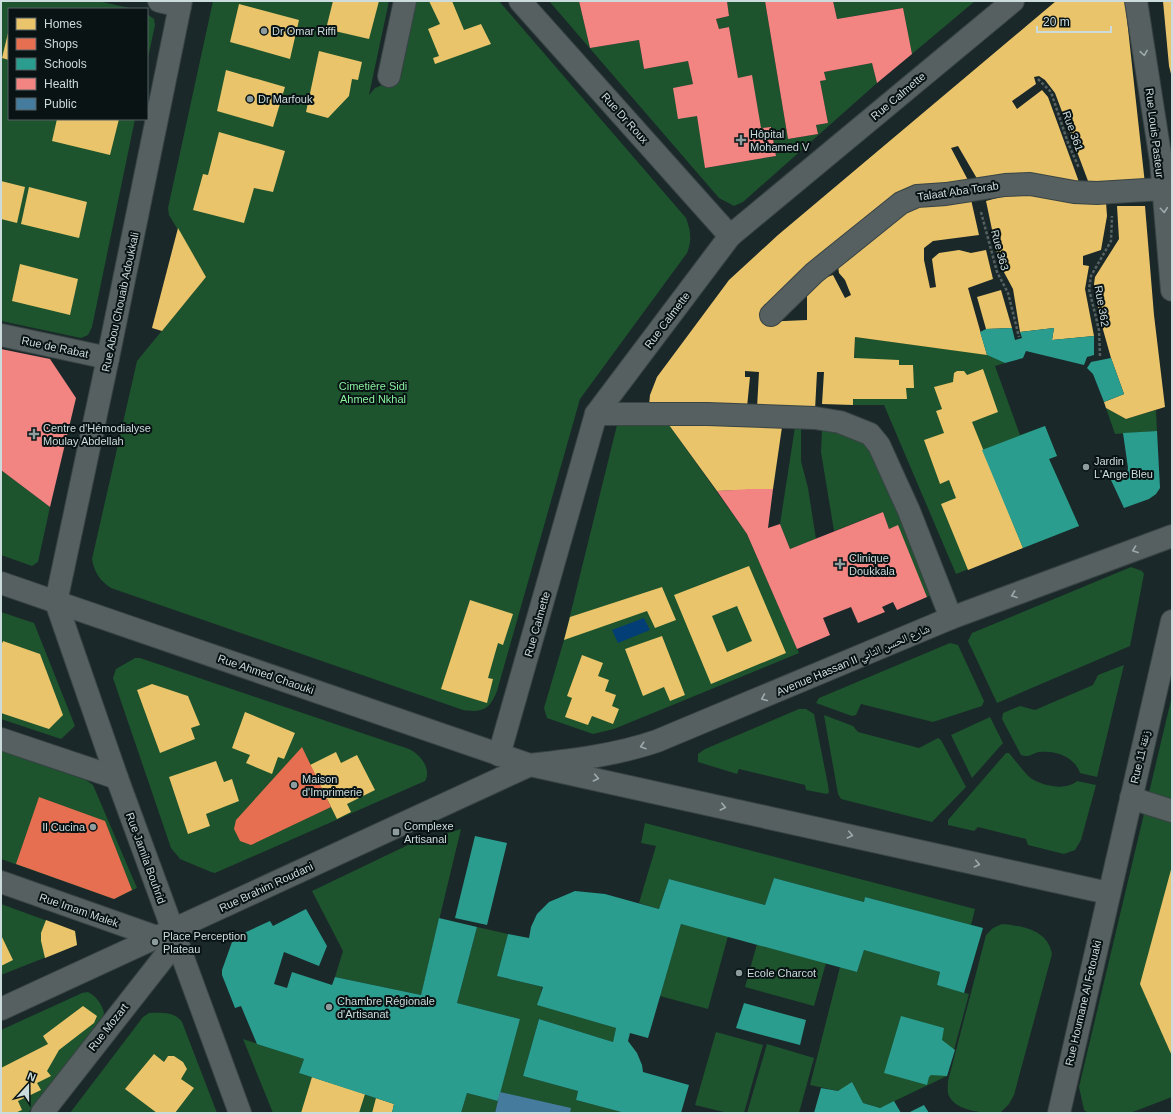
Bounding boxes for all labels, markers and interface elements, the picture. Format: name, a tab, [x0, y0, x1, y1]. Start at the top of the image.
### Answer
legend	[8, 8, 148, 120]
scale bar	[1037, 8, 1111, 34]
text: 20 m	[1043, 15, 1070, 29]
text: Homes	[44, 17, 82, 31]
place label: Dr Omar Riffi	[272, 25, 336, 37]
marker: Dr Omar Riffi	[259, 26, 269, 36]
text: Shops	[44, 37, 78, 51]
one-way arrow	[1139, 50, 1148, 56]
text: Schools	[44, 57, 87, 71]
street label: Rue Calmette	[868, 70, 928, 122]
text: Health	[44, 77, 79, 91]
street label: Rue Louis Pasteur	[1144, 87, 1167, 179]
street label: Rue Dr Roux	[599, 90, 651, 146]
place label: Dr Marfouk	[258, 93, 313, 105]
marker: Dr Marfouk	[245, 94, 255, 104]
text: Public	[44, 97, 77, 111]
street label: Rue 361	[1060, 109, 1086, 153]
place label: Hôpital Mohamed V	[750, 128, 810, 153]
marker: Hôpital Mohamed V	[735, 134, 747, 146]
street label: Talaat Aba Torab	[917, 179, 999, 203]
one-way arrow	[1160, 207, 1169, 213]
street label: Rue 363	[989, 228, 1011, 272]
street label: Rue Abou Chouaib Adoukkali	[99, 231, 141, 373]
street label: Rue 362	[1092, 284, 1112, 328]
street label: Rue Calmette	[642, 290, 692, 350]
street label: Rue de Rabat	[21, 334, 89, 360]
park label: Cimetière Sidi Ahmed Nkhal	[339, 380, 407, 405]
place label: Centre d'Hémodialyse Moulay Abdellah	[43, 422, 151, 447]
marker: Centre d'Hémodialyse Moulay Abdellah	[28, 428, 40, 440]
place label: Jardin L'Ange Bleu	[1094, 455, 1153, 480]
marker: Jardin L'Ange Bleu	[1081, 462, 1091, 472]
one-way arrow	[1132, 545, 1139, 553]
place label: Clinique Doukkala	[849, 552, 896, 577]
marker: Clinique Doukkala	[834, 558, 846, 570]
street label: Rue Calmette	[522, 590, 552, 658]
one-way arrow	[1010, 590, 1017, 598]
street label: Avenue Hassan II شارع الحسن الثاني	[775, 622, 932, 700]
street label: Rue Ahmed Chaouki	[216, 652, 316, 696]
one-way arrow	[761, 693, 768, 701]
street label: Rue 11 زنقة	[1128, 729, 1152, 785]
one-way arrow	[640, 741, 647, 750]
place label: Maison d'Imprimerie	[302, 773, 362, 798]
one-way arrow	[593, 774, 599, 782]
marker: Maison d'Imprimerie	[289, 780, 299, 790]
one-way arrow	[720, 802, 726, 810]
street label: Rue Jamila Bouhrid	[124, 811, 168, 905]
place label: Complexe Artisanal	[404, 820, 454, 845]
place label: Il Cucina	[42, 821, 86, 833]
marker: Il Cucina	[88, 822, 98, 832]
marker: Complexe Artisanal	[391, 827, 401, 837]
one-way arrow	[847, 831, 853, 839]
one-way arrow	[973, 859, 980, 867]
street label: Rue Brahim Roudani	[217, 860, 315, 914]
street label: Rue Imam Malek	[38, 891, 121, 929]
place label: Place Perception Plateau	[163, 930, 246, 955]
marker: Place Perception Plateau	[150, 937, 160, 947]
street label: Rue Houmane Al Fetouaki	[1063, 939, 1103, 1067]
place label: Ecole Charcot	[747, 967, 816, 979]
marker: Ecole Charcot	[734, 968, 744, 978]
place label: Chambre Régionale d'Artisanat	[337, 995, 435, 1020]
street label: Rue Mozart	[86, 1001, 130, 1053]
marker: Chambre Régionale d'Artisanat	[324, 1002, 334, 1012]
north arrow	[8, 1066, 48, 1106]
text: N	[26, 1070, 37, 1084]

